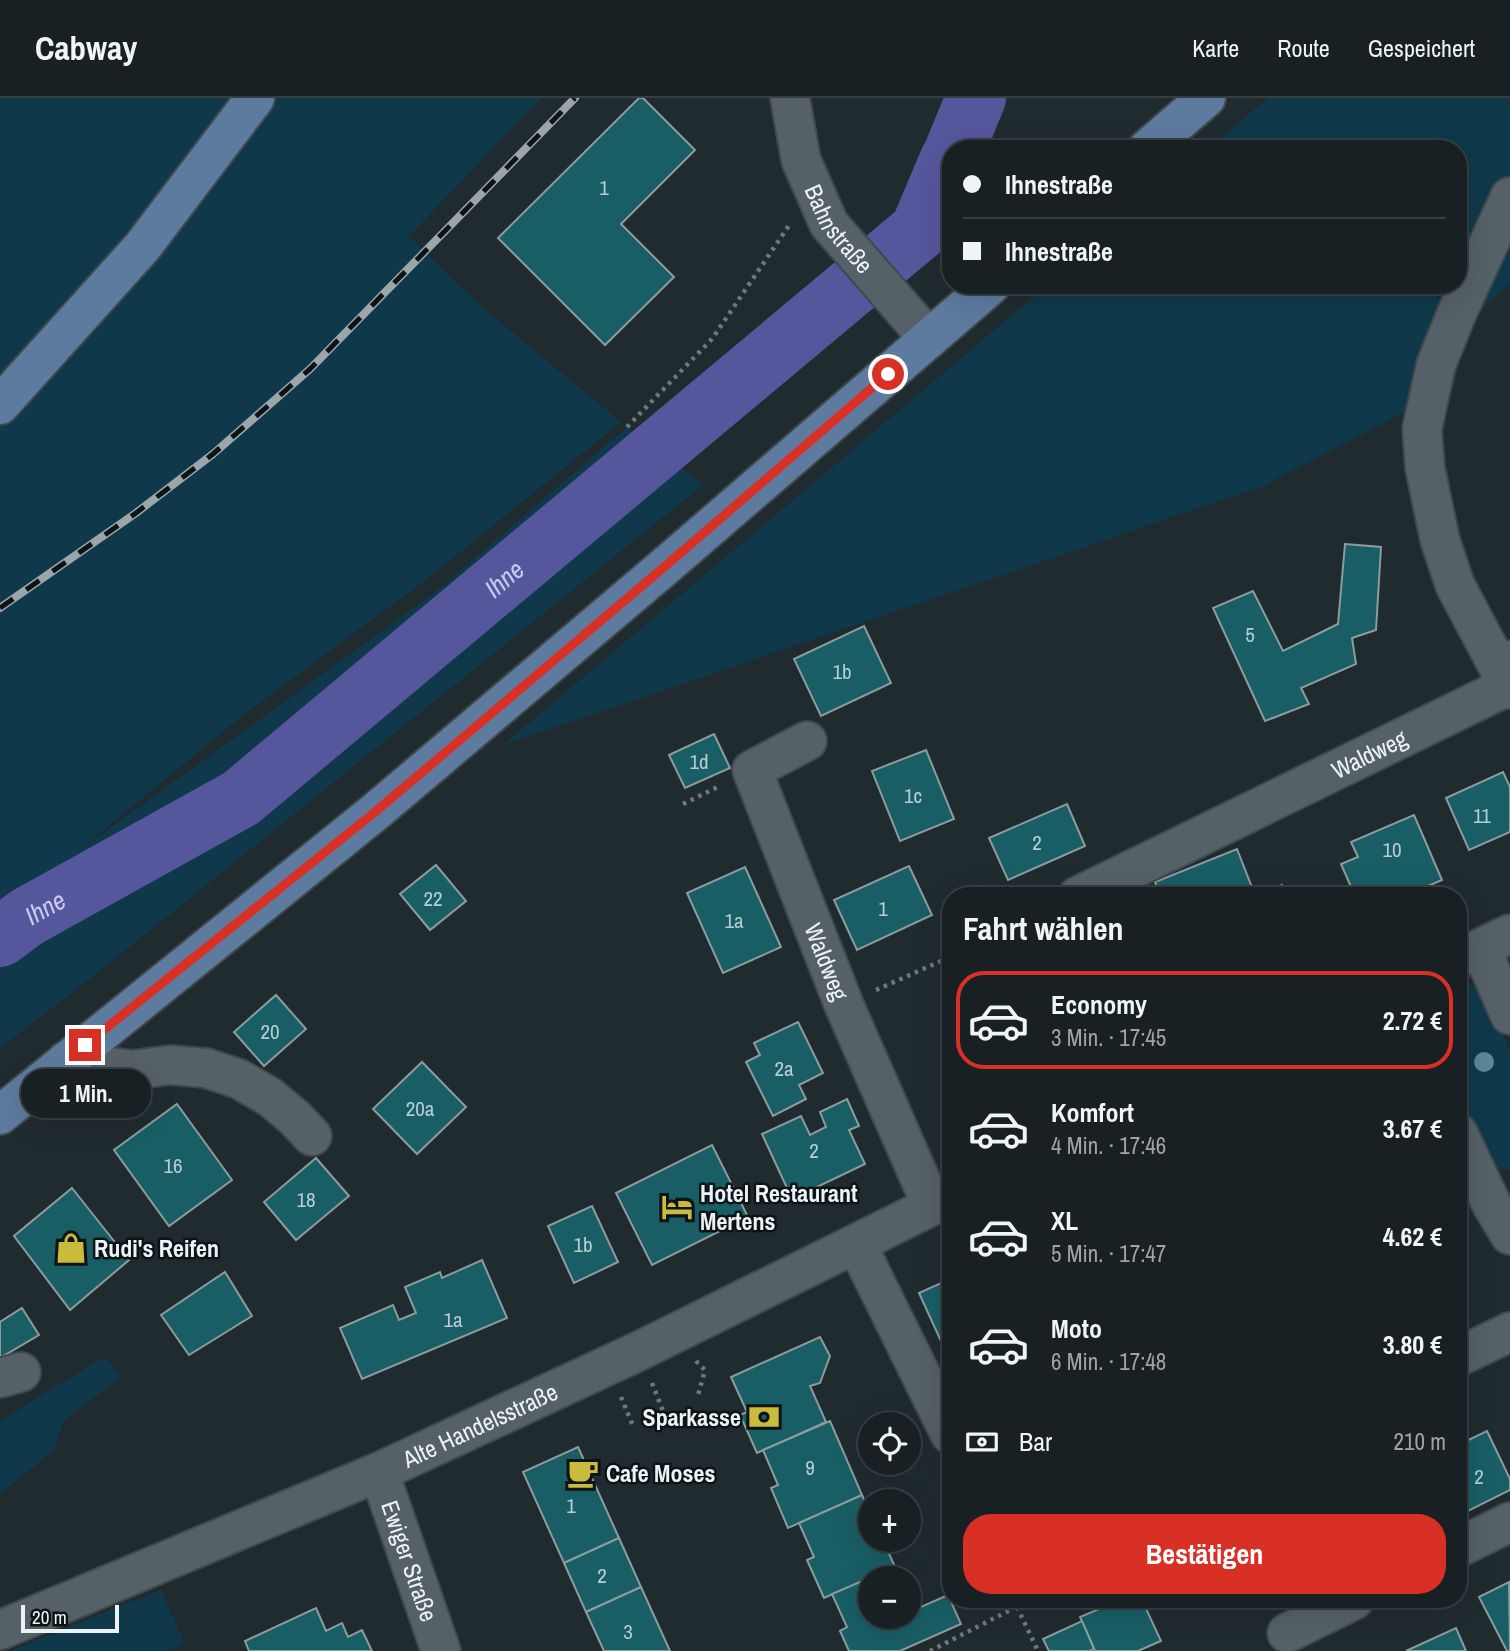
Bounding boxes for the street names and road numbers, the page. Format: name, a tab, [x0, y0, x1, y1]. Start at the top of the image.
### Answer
street label: Bahnstraße	[798, 179, 881, 280]
street label: Waldweg	[1326, 722, 1412, 786]
street label: Waldweg	[798, 918, 857, 1005]
street label: Alte Handelsstraße	[396, 1375, 563, 1475]
street label: Ewiger Straße	[374, 1496, 445, 1626]

